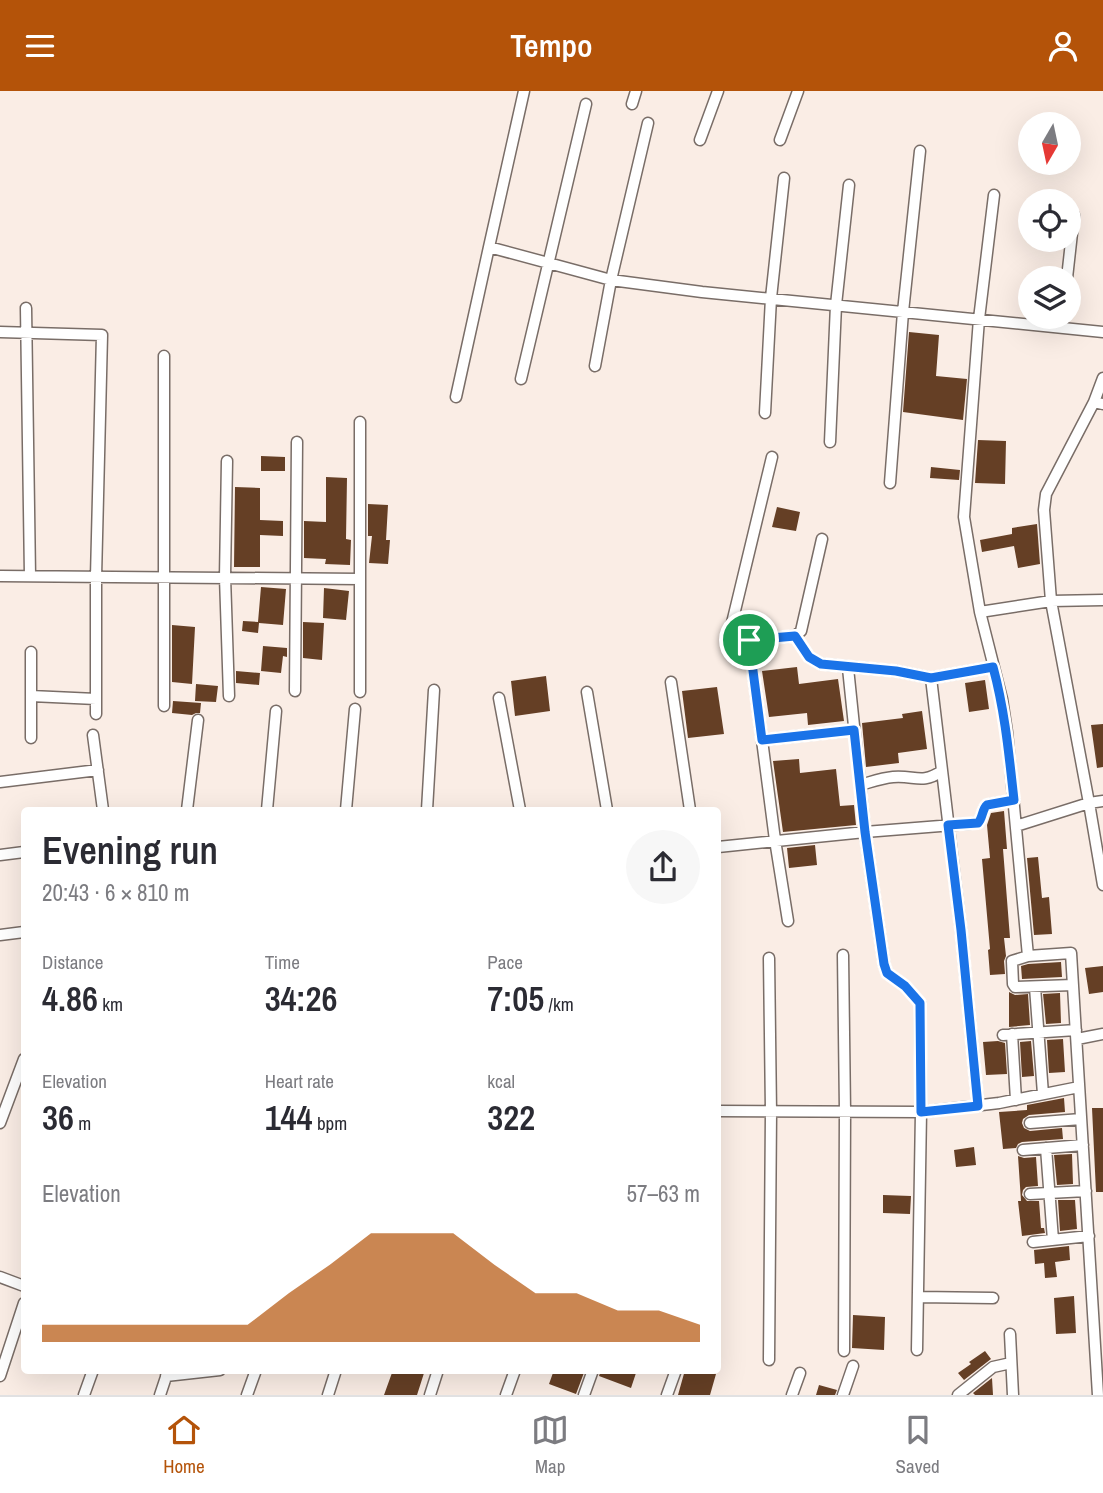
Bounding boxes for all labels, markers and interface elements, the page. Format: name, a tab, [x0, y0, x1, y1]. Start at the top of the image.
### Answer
text: Tempo	[510, 24, 593, 67]
icon: menu	[21, 27, 59, 65]
icon: person	[1044, 27, 1082, 65]
north arrow	[1018, 112, 1082, 175]
map controls	[1018, 112, 1081, 329]
button: locate	[1018, 189, 1081, 252]
button: layers	[1018, 266, 1081, 329]
pin	[719, 610, 779, 670]
icon: arrive	[730, 621, 768, 659]
text: Evening run	[42, 825, 218, 876]
button: share	[626, 830, 700, 904]
text: 20:43 · 6 × 810 m	[42, 877, 189, 908]
text: Distance	[42, 949, 103, 975]
text: Time	[265, 949, 300, 975]
text: Pace	[487, 949, 523, 975]
text: 4.86	[42, 975, 98, 1022]
text: 34:26	[265, 975, 338, 1022]
text: 7:05	[487, 975, 544, 1022]
text: km	[98, 991, 123, 1017]
text: /km	[544, 991, 574, 1017]
text: Elevation	[42, 1068, 107, 1094]
text: Heart rate	[265, 1068, 334, 1094]
text: kcal	[487, 1068, 515, 1094]
text: 36	[42, 1094, 74, 1141]
text: 144	[265, 1094, 313, 1141]
text: 322	[487, 1094, 535, 1141]
text: m	[74, 1110, 91, 1136]
text: bpm	[313, 1110, 347, 1136]
text: Elevation	[42, 1178, 121, 1209]
text: 57–63 m	[627, 1178, 700, 1209]
tab: Home	[163, 1411, 205, 1479]
tab: Map	[531, 1411, 569, 1479]
tab: Saved	[896, 1411, 940, 1479]

